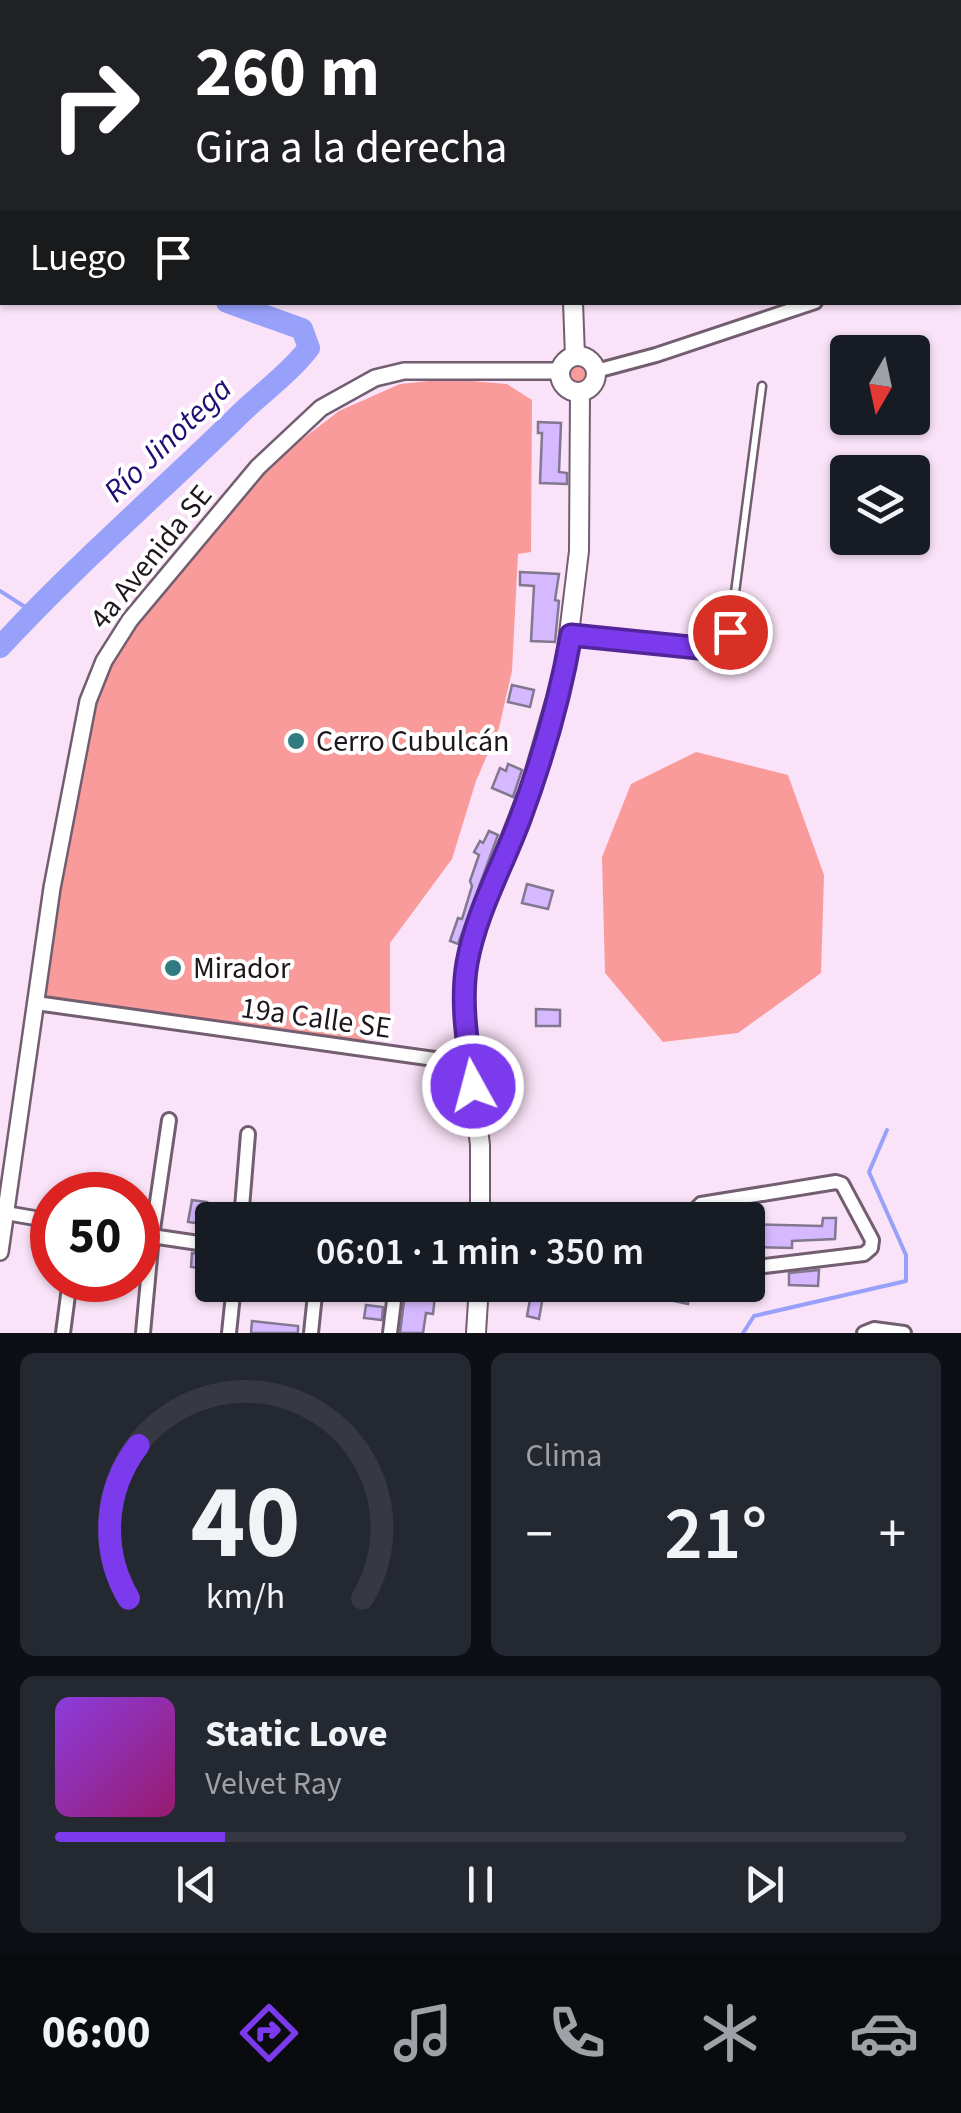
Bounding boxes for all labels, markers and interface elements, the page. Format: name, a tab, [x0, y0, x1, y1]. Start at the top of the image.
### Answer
text: 260 m	[195, 23, 380, 123]
icon: right	[30, 40, 160, 170]
text: Gira a la derecha	[195, 116, 507, 180]
icon: arrive	[146, 230, 201, 285]
text: Luego	[30, 231, 126, 285]
north arrow	[830, 335, 930, 435]
map controls	[830, 335, 930, 555]
water label: Río Jinotega	[93, 367, 243, 513]
button: layers	[830, 455, 930, 555]
street label: 4a Avenida SE	[79, 476, 223, 638]
pin	[688, 590, 773, 675]
icon: arrive	[703, 605, 758, 660]
place label: Cerro Cubulcán	[316, 720, 509, 763]
marker: Cerro Cubulcán	[285, 730, 307, 752]
place label: Mirador	[193, 947, 291, 990]
marker: Mirador	[162, 957, 184, 979]
street label: 19a Calle SE	[238, 986, 394, 1050]
position arrow	[421, 1034, 525, 1138]
speed limit sign: 50	[30, 1172, 160, 1302]
text: 06:01 · 1 min · 350 m	[316, 1225, 644, 1279]
text: Clima	[526, 1433, 602, 1479]
text: 40	[190, 1450, 300, 1598]
text: 21°	[664, 1481, 767, 1588]
text: −	[526, 1496, 553, 1574]
text: +	[879, 1496, 906, 1574]
text: km/h	[206, 1571, 285, 1622]
text: Static Love	[205, 1707, 388, 1761]
text: Velvet Ray	[205, 1761, 342, 1807]
icon: previous	[169, 1857, 224, 1912]
icon: pause	[453, 1857, 508, 1912]
icon: next	[737, 1857, 792, 1912]
icon: directions	[234, 1998, 304, 2068]
icon: music	[388, 1998, 458, 2068]
icon: phone	[542, 1998, 612, 2068]
icon: climate	[695, 1998, 765, 2068]
icon: car	[849, 1998, 919, 2068]
text: 06:00	[42, 2001, 150, 2065]

